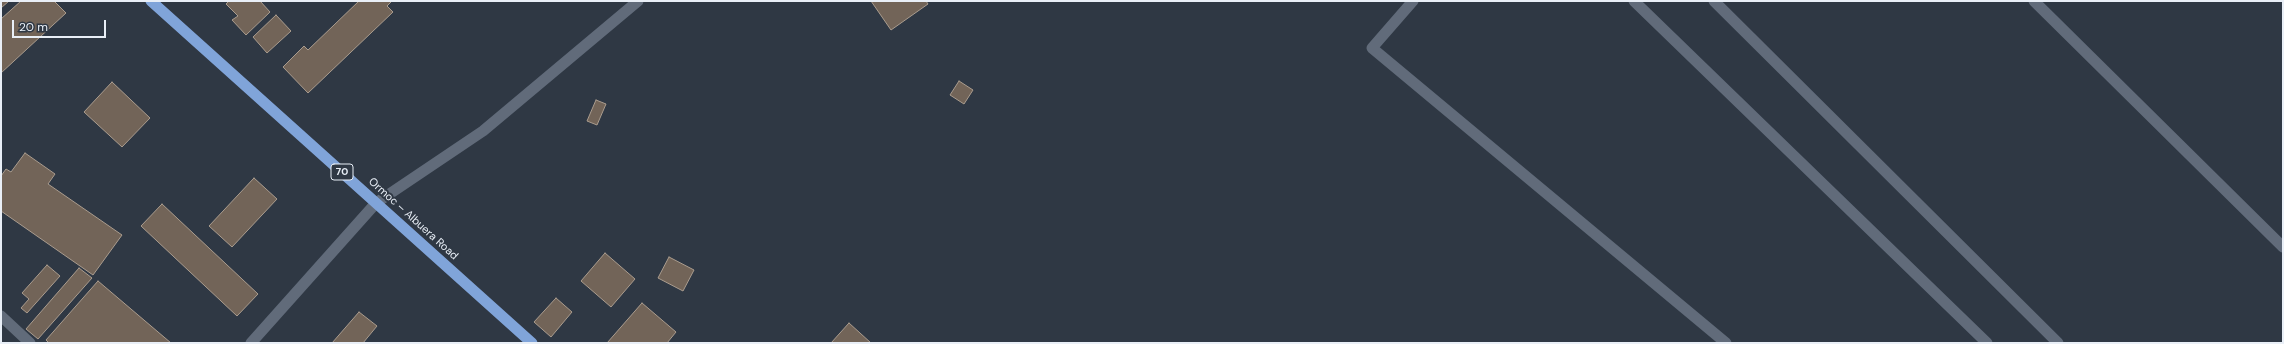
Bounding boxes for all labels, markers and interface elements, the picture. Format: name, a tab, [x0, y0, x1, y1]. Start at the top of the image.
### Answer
scale bar	[14, 12, 108, 38]
text: 20 m	[19, 19, 48, 35]
road number: 70	[331, 164, 353, 180]
street label: Ormoc – Albuera Road	[365, 175, 461, 263]

